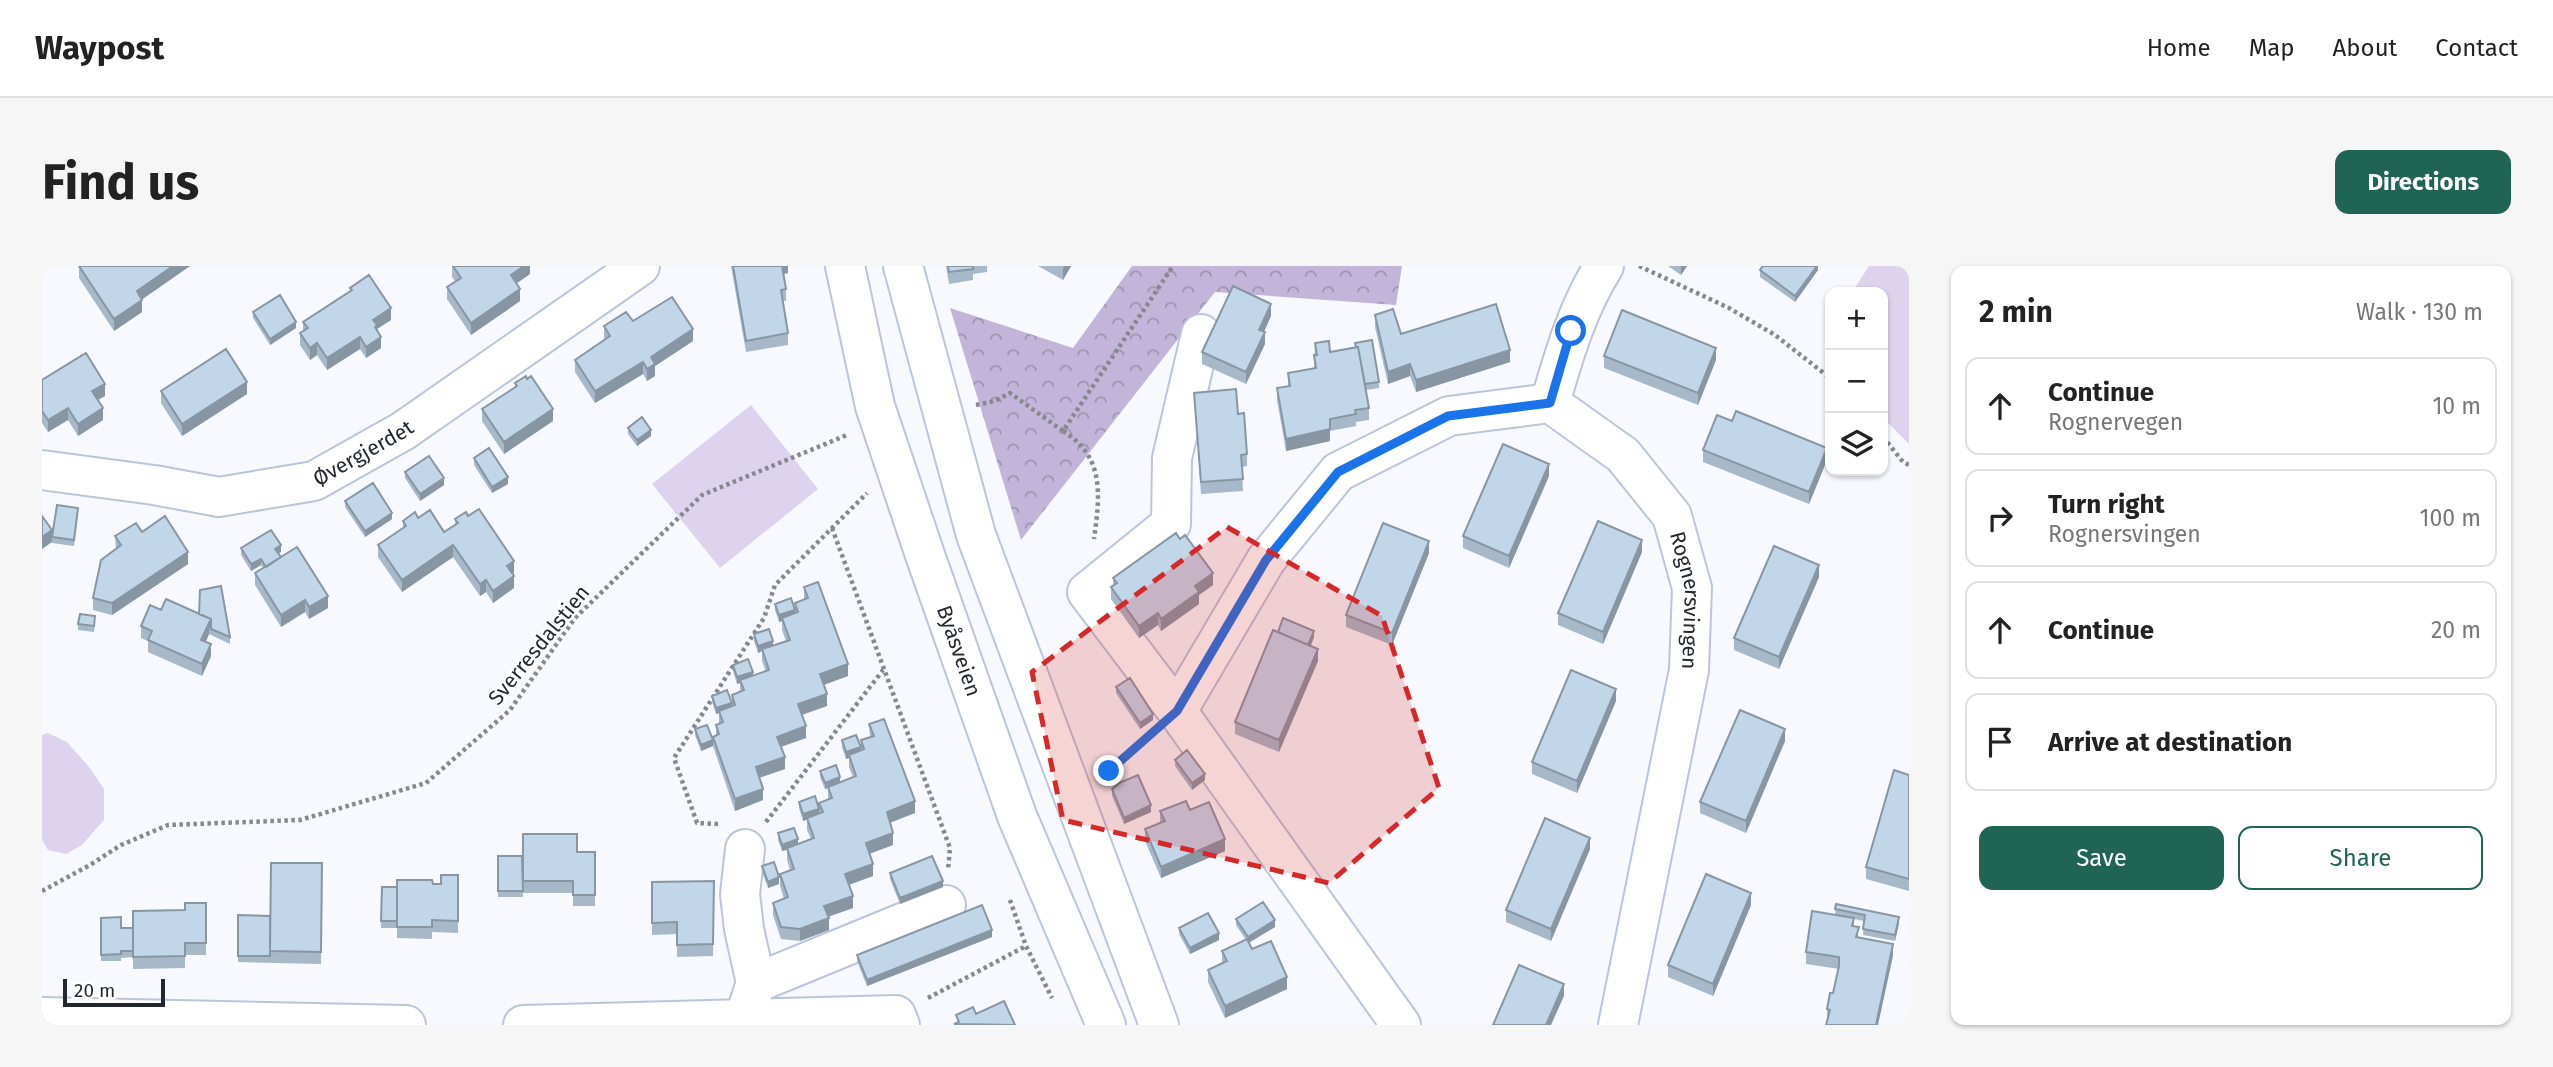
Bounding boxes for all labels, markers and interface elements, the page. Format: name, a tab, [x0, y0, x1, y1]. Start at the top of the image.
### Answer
text: Waypost	[35, 28, 164, 68]
text: Home	[2147, 34, 2211, 62]
text: Map	[2249, 34, 2295, 62]
text: About	[2333, 34, 2397, 62]
text: Contact	[2435, 34, 2518, 62]
button: Directions	[2335, 150, 2511, 214]
text: Find us	[42, 153, 199, 212]
map controls	[1825, 287, 1888, 476]
button: +	[1825, 287, 1888, 350]
text: 2 min	[1979, 294, 2053, 330]
text: Walk · 130 m	[2356, 298, 2483, 326]
route start	[1555, 315, 1586, 346]
button: −	[1825, 350, 1888, 413]
text: Continue	[2048, 377, 2154, 408]
icon: ahead	[1981, 387, 2019, 425]
text: 10 m	[2432, 392, 2481, 420]
text: Rognervegen	[2048, 408, 2183, 436]
button: layers	[1825, 413, 1888, 476]
street label: Øvergjerdet	[308, 414, 419, 492]
text: Turn right	[2048, 489, 2165, 520]
icon: right	[1981, 499, 2019, 537]
text: 100 m	[2420, 504, 2481, 532]
text: Rognersvingen	[2048, 520, 2201, 548]
street label: Rognersvingen	[1664, 528, 1705, 670]
street label: Sverresdalstien	[483, 580, 595, 710]
street label: Byåsveien	[931, 602, 987, 700]
icon: ahead	[1981, 611, 2019, 649]
text: Continue	[2048, 615, 2154, 646]
text: 20 m	[2431, 616, 2481, 644]
icon: arrive	[1981, 723, 2019, 761]
text: Arrive at destination	[2048, 727, 2292, 758]
route end	[1093, 755, 1124, 786]
button: Save	[1979, 826, 2224, 890]
button: Share	[2238, 826, 2483, 890]
scale bar	[63, 976, 164, 1008]
text: 20 m	[74, 979, 115, 1002]

